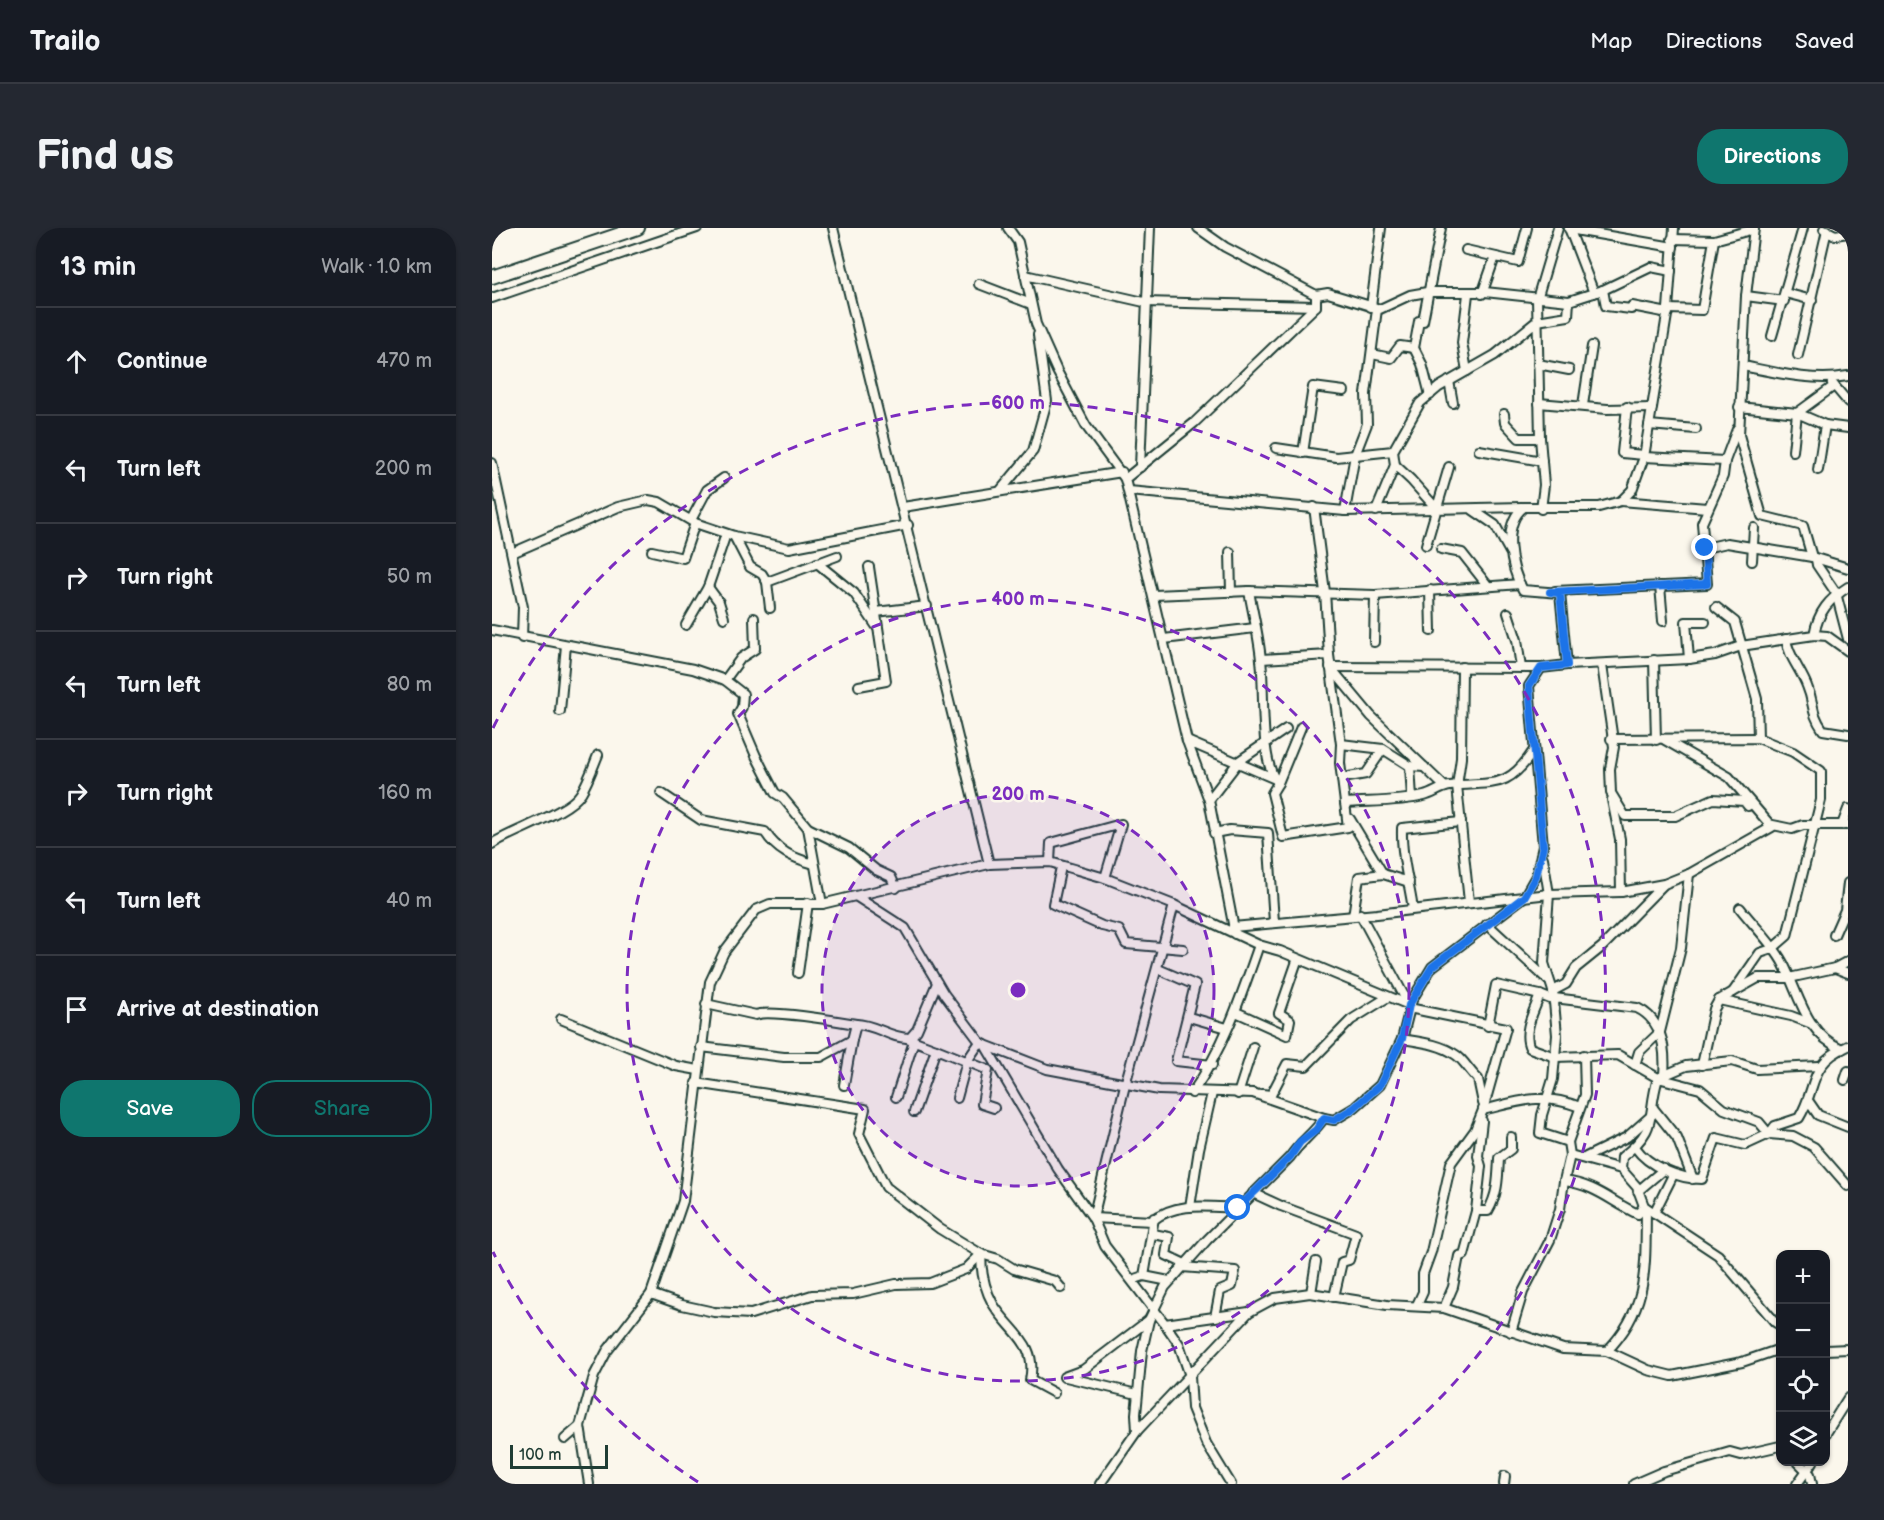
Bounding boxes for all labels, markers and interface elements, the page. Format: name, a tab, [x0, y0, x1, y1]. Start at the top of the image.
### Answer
text: Trailo	[30, 25, 101, 58]
text: Map	[1590, 29, 1633, 54]
text: Directions	[1666, 29, 1762, 54]
text: Saved	[1795, 29, 1854, 54]
button: Directions	[1697, 129, 1848, 184]
text: Find us	[36, 131, 174, 182]
text: 13 min	[60, 252, 136, 283]
text: Walk · 1.0 km	[321, 255, 432, 279]
icon: ahead	[60, 345, 93, 378]
text: Continue	[117, 348, 207, 375]
text: 470 m	[376, 349, 432, 373]
text: 600 m	[991, 393, 1045, 414]
icon: left	[60, 453, 93, 486]
text: Turn left	[117, 456, 201, 483]
text: 200 m	[375, 457, 432, 481]
route end	[1691, 534, 1717, 560]
icon: right	[60, 561, 93, 594]
text: Turn right	[117, 564, 213, 591]
text: 50 m	[387, 565, 432, 589]
text: 400 m	[991, 589, 1045, 610]
icon: left	[60, 669, 93, 702]
text: Turn left	[117, 672, 201, 699]
text: 80 m	[387, 673, 432, 697]
icon: right	[60, 777, 93, 810]
text: Turn right	[117, 780, 213, 807]
text: 160 m	[378, 781, 432, 805]
text: 200 m	[991, 784, 1045, 805]
icon: left	[60, 885, 93, 918]
text: Turn left	[117, 888, 201, 915]
text: 40 m	[386, 889, 432, 913]
centre of rings	[1008, 980, 1028, 1000]
icon: arrive	[60, 993, 93, 1026]
text: Arrive at destination	[117, 996, 319, 1023]
button: Save	[60, 1080, 240, 1137]
button: Share	[252, 1080, 432, 1137]
route start	[1224, 1194, 1250, 1220]
map controls	[1776, 1250, 1830, 1466]
button: +	[1776, 1250, 1830, 1304]
button: −	[1776, 1304, 1830, 1358]
button: locate	[1776, 1358, 1830, 1412]
button: layers	[1776, 1412, 1830, 1466]
scale bar	[510, 1442, 608, 1470]
text: 100 m	[519, 1446, 562, 1465]

